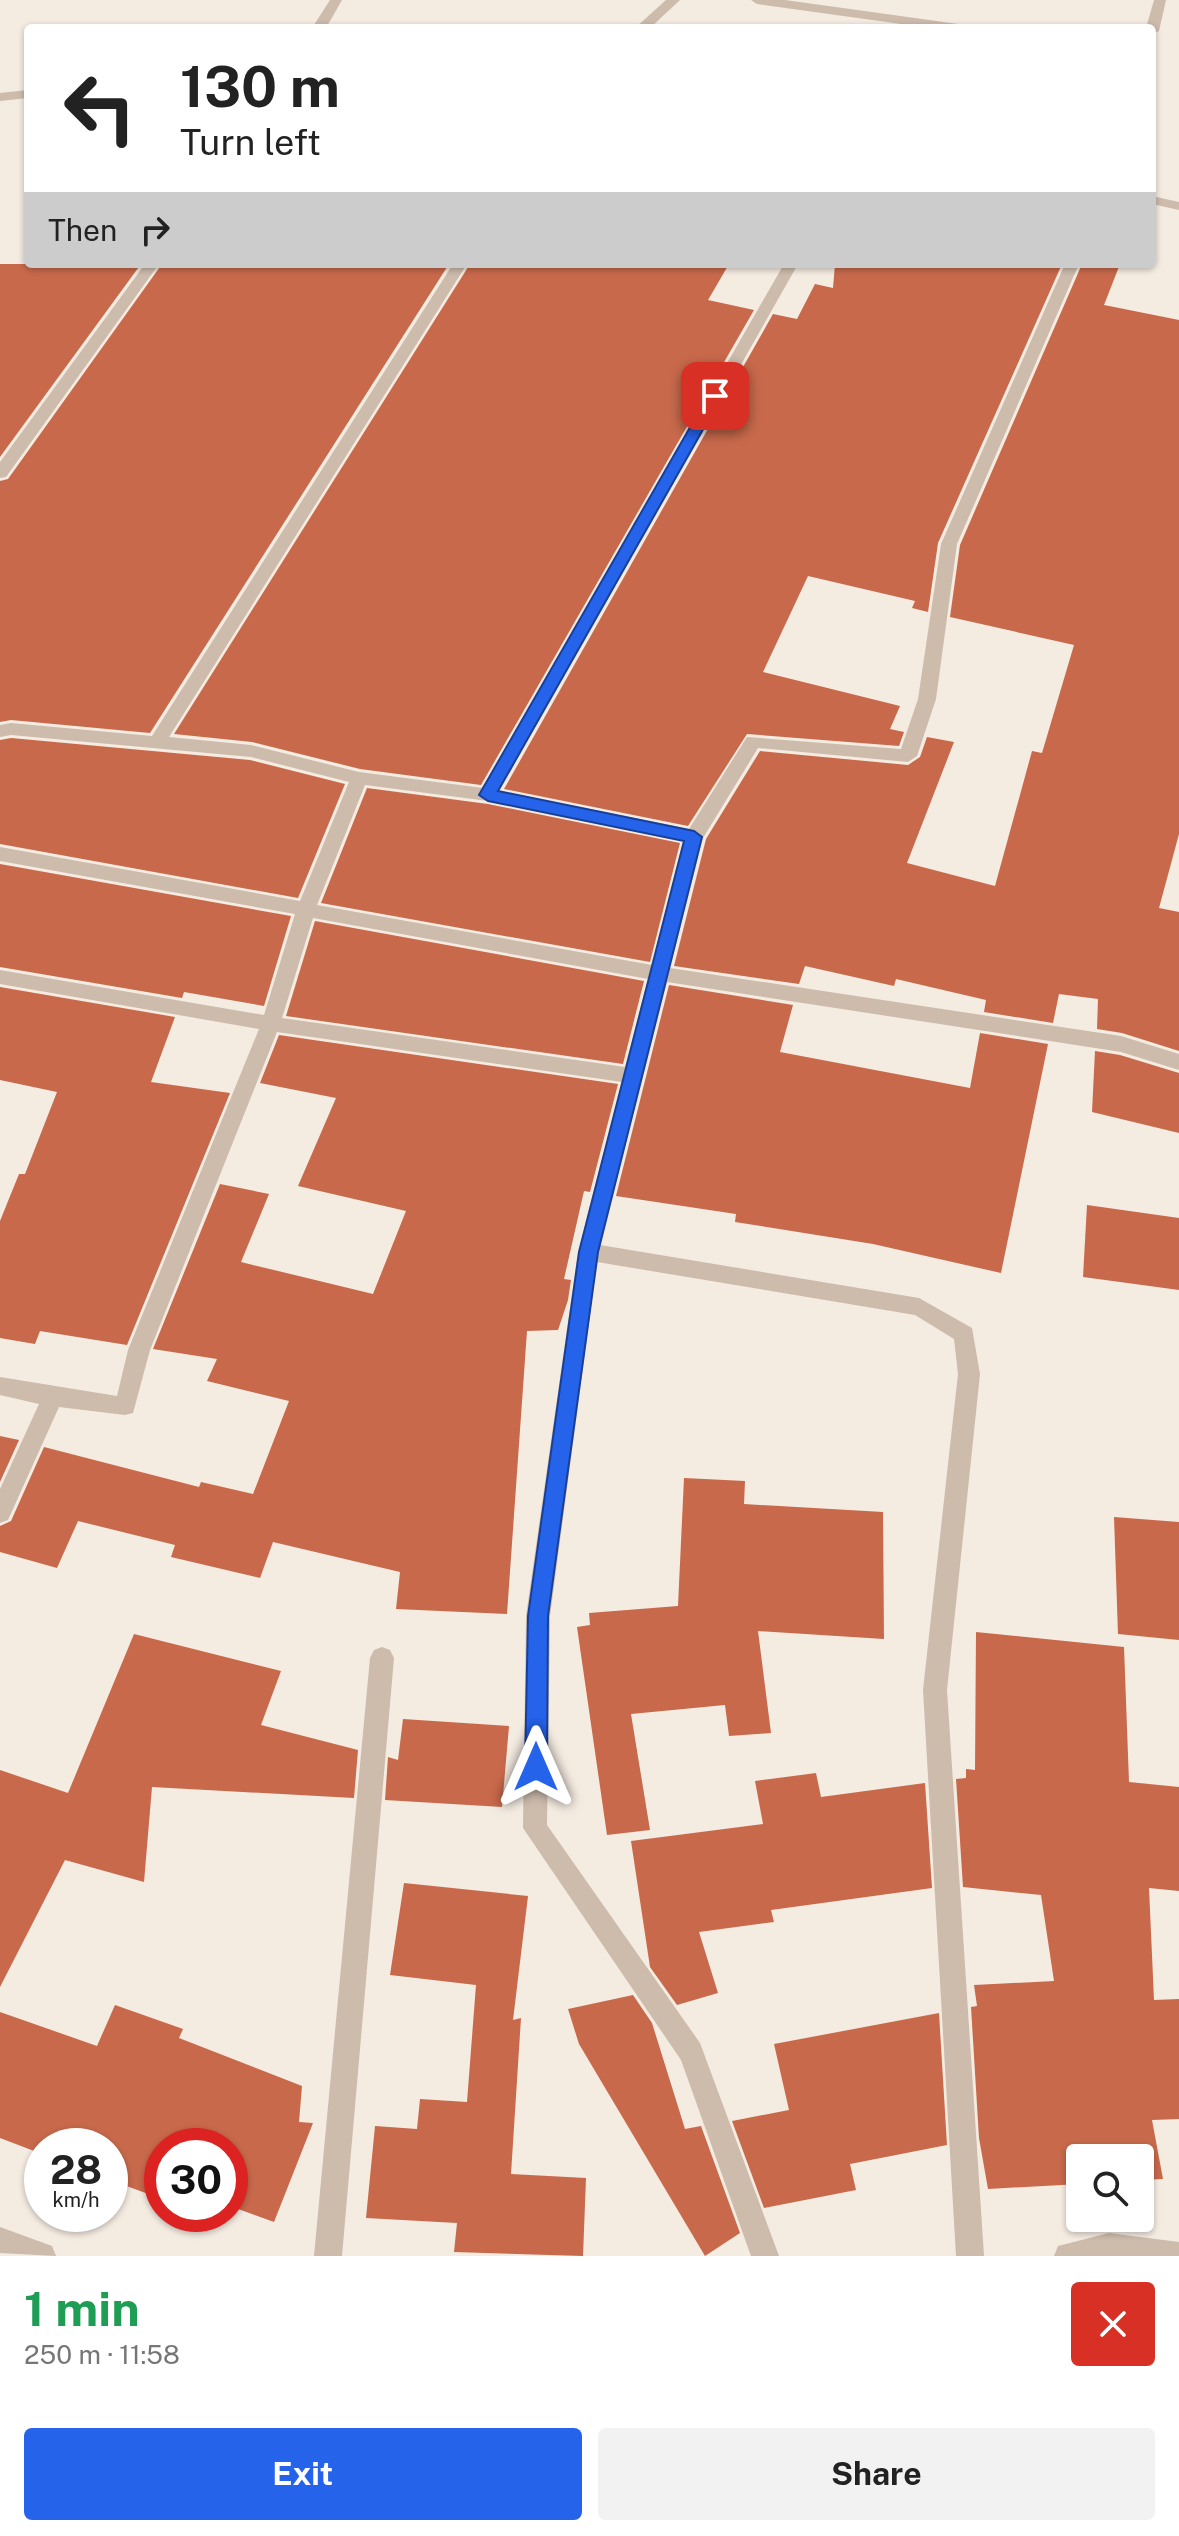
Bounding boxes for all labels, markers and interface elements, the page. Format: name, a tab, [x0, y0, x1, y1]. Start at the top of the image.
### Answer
text: 130 m	[180, 54, 340, 120]
icon: left	[48, 56, 152, 160]
text: Turn left	[180, 121, 321, 163]
icon: right	[133, 208, 177, 252]
text: Then	[48, 212, 117, 248]
pin	[681, 362, 749, 430]
icon: arrive	[693, 374, 737, 418]
position arrow	[494, 1725, 578, 1809]
speed limit sign: 30	[144, 2128, 248, 2232]
map controls	[1066, 2144, 1154, 2232]
button: search	[1066, 2144, 1154, 2232]
text: 28	[50, 2146, 102, 2193]
text: km/h	[52, 2188, 100, 2212]
text: 1 min	[24, 2280, 140, 2337]
button: close	[1071, 2282, 1155, 2366]
text: 250 m · 11:58	[24, 2339, 180, 2370]
button: Exit	[24, 2428, 582, 2520]
button: Share	[598, 2428, 1155, 2520]

